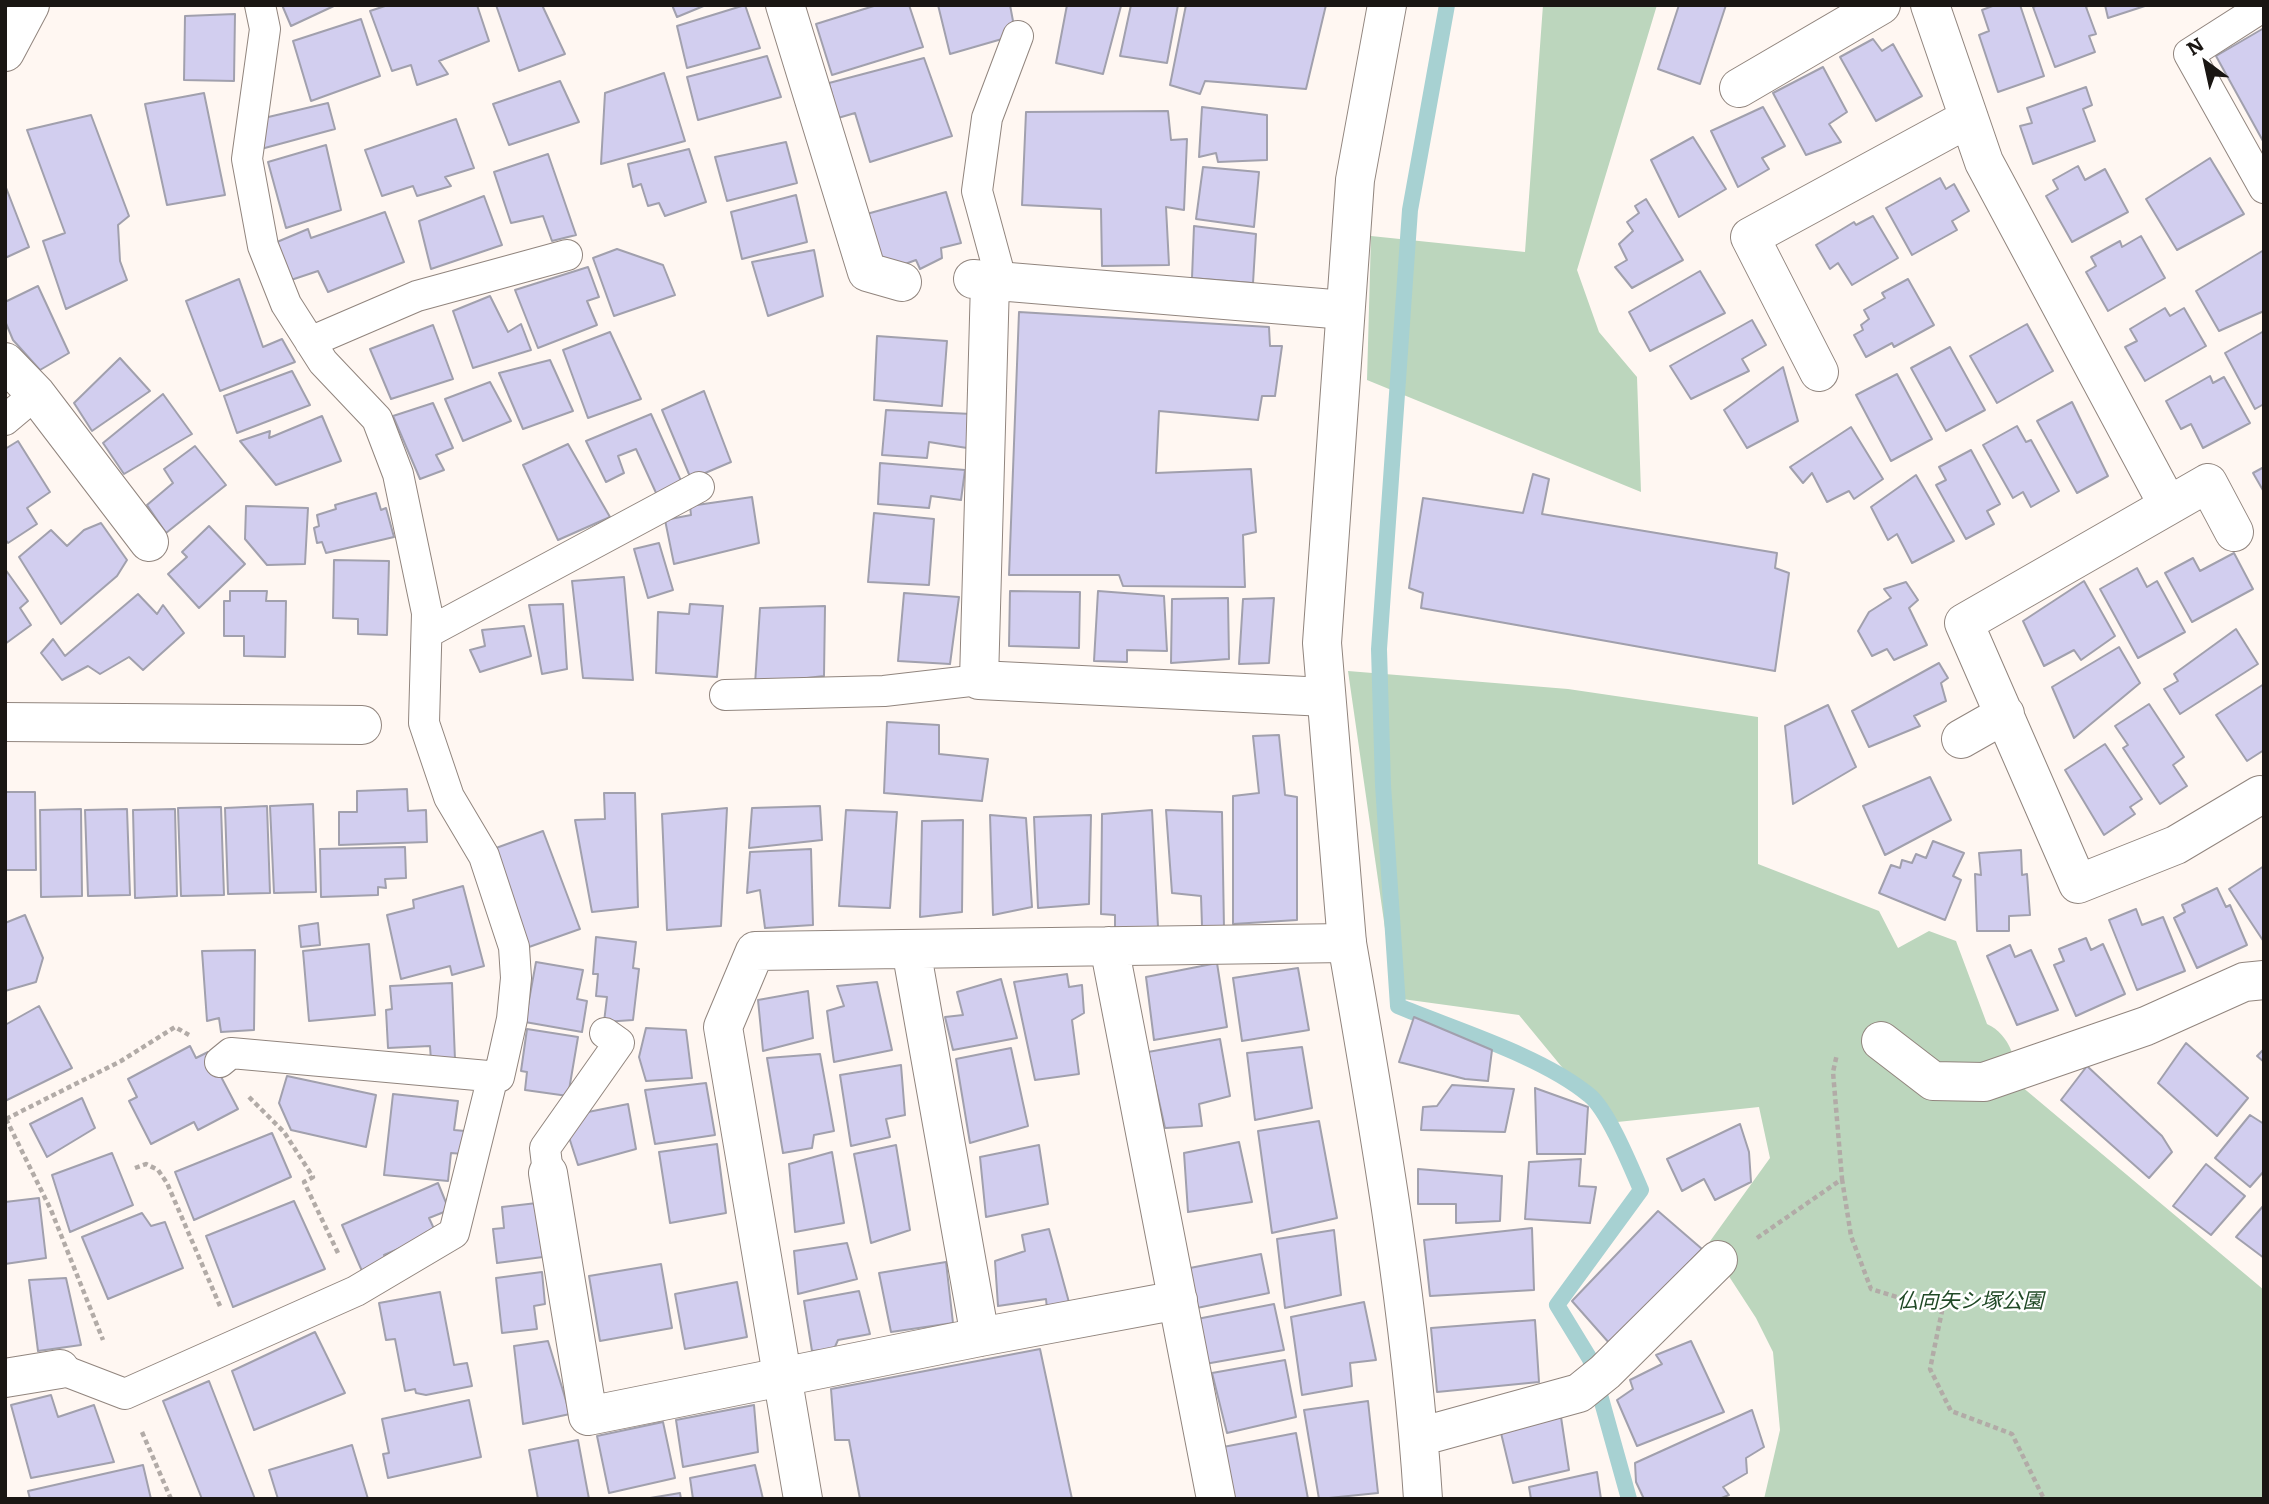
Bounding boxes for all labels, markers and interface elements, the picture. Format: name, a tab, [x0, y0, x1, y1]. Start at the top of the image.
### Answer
north arrow	[2171, 28, 2241, 98]
text: N	[2180, 29, 2209, 61]
park label: 仏向矢シ塚公園	[1897, 1289, 2043, 1315]

